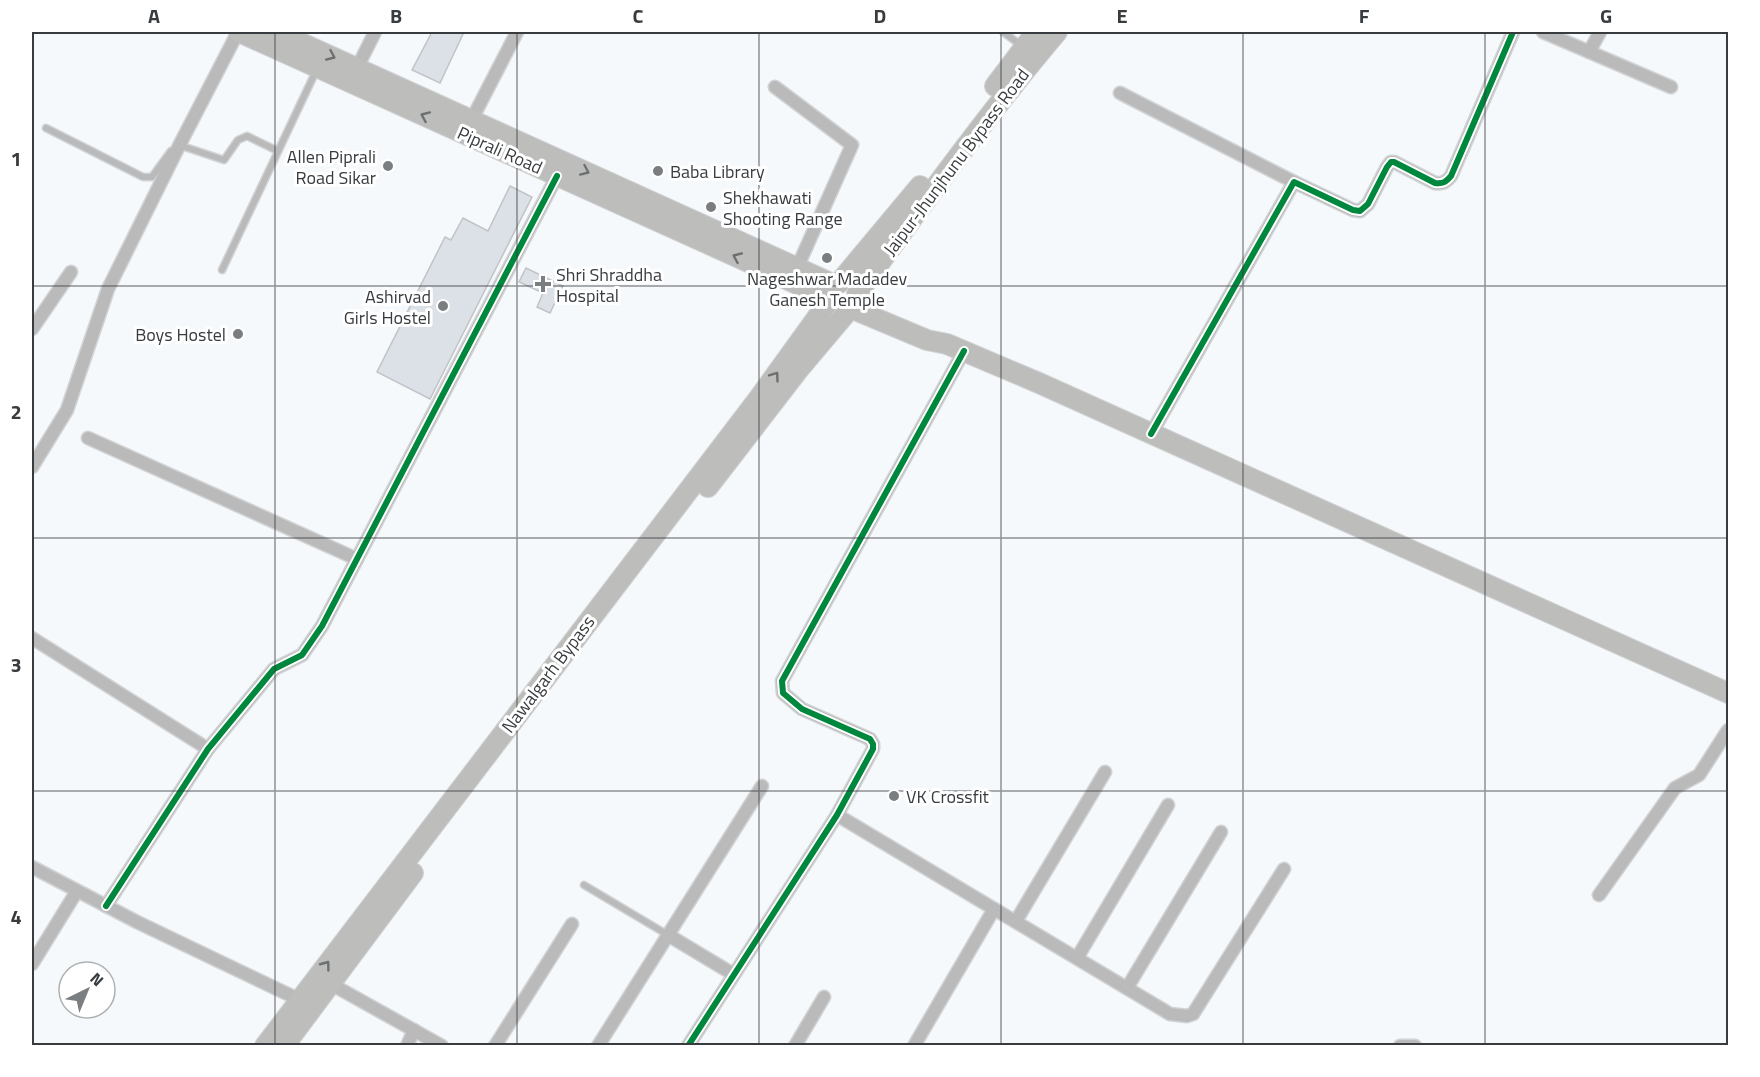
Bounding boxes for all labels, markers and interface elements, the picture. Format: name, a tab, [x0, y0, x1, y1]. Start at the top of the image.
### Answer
text: A	[148, 0, 160, 31]
text: B	[390, 0, 402, 31]
text: C	[633, 0, 644, 31]
text: D	[874, 0, 886, 31]
text: E	[1116, 0, 1128, 31]
text: F	[1359, 0, 1370, 31]
text: G	[1600, 0, 1612, 31]
one-way arrow	[324, 48, 335, 60]
street label: Jaipur-Jhunjhunu Bypass Road	[877, 63, 1035, 261]
one-way arrow	[420, 112, 431, 124]
street label: Piprali Road	[453, 119, 547, 181]
text: 1	[10, 143, 22, 174]
place label: Allen Piprali Road Sikar	[287, 143, 376, 191]
place label: Baba Library	[670, 158, 765, 185]
marker: Allen Piprali Road Sikar	[381, 159, 395, 173]
one-way arrow	[578, 163, 589, 175]
marker: Baba Library	[651, 164, 665, 178]
place label: Shekhawati Shooting Range	[723, 184, 843, 232]
marker: Shekhawati Shooting Range	[704, 200, 718, 214]
marker: Nageshwar Madadev Ganesh Temple	[820, 251, 834, 265]
one-way arrow	[732, 252, 743, 264]
place label: Shri Shraddha Hospital	[556, 261, 662, 309]
place label: Nageshwar Madadev Ganesh Temple	[747, 265, 907, 313]
marker: Shri Shraddha Hospital	[534, 275, 552, 293]
place label: Ashirvad Girls Hostel	[344, 283, 431, 331]
marker: Ashirvad Girls Hostel	[436, 299, 450, 313]
place label: Boys Hostel	[135, 321, 226, 348]
marker: Boys Hostel	[231, 327, 245, 341]
one-way arrow	[768, 372, 779, 383]
text: 2	[10, 396, 22, 427]
street label: Nawalgarh Bypass	[495, 610, 601, 738]
text: 3	[10, 649, 22, 680]
place label: VK Crossfit	[906, 783, 990, 810]
marker: VK Crossfit	[887, 789, 901, 803]
text: 4	[10, 901, 22, 932]
north arrow	[57, 960, 117, 1020]
one-way arrow	[318, 961, 329, 972]
text: N	[85, 966, 109, 992]

